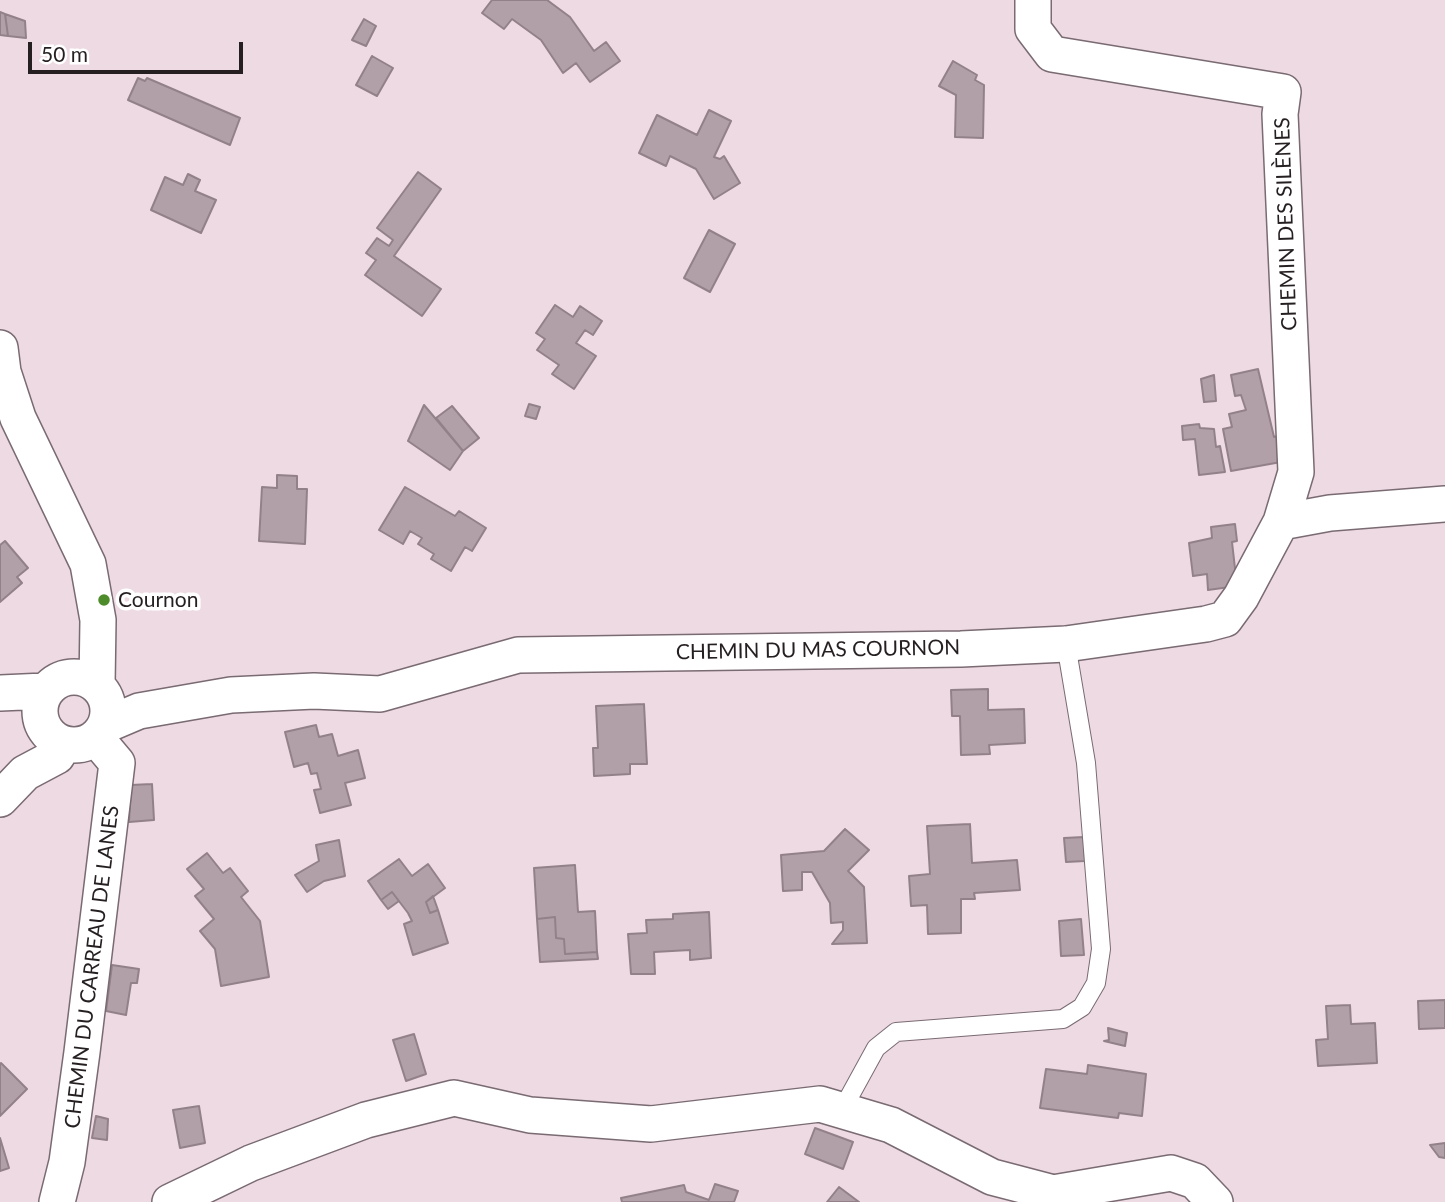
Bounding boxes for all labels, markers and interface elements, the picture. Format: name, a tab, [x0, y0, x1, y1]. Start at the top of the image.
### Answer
scale bar	[32, 28, 247, 72]
text: 50 m	[41, 41, 88, 66]
street label: CHEMIN DES SILÈNES	[1270, 117, 1302, 331]
place label: Cournon	[118, 587, 198, 613]
marker: Cournon	[96, 592, 112, 608]
street label: CHEMIN DU MAS COURNON	[676, 635, 960, 665]
street label: CHEMIN DU CARREAU DE LANES	[60, 804, 124, 1130]

